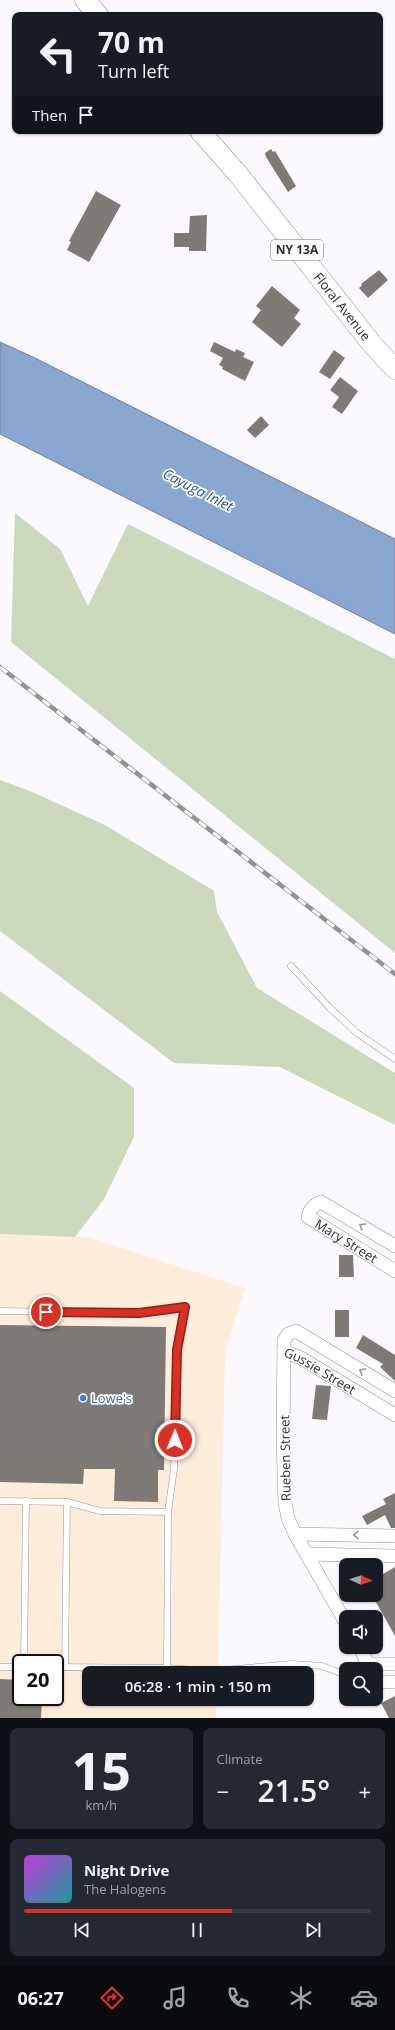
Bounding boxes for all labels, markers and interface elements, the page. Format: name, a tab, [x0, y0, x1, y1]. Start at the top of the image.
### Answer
text: 70 m	[98, 23, 165, 61]
icon: left	[32, 28, 84, 80]
text: Turn left	[98, 59, 169, 83]
icon: arrive	[75, 104, 97, 126]
text: Then	[32, 105, 67, 125]
road number: NY 13A	[271, 240, 323, 260]
street label: Floral Avenue	[310, 268, 375, 344]
water label: Cayuga Inlet	[160, 464, 238, 516]
street label: Mary Street	[312, 1215, 381, 1267]
one-way arrow	[359, 1224, 366, 1231]
pin	[29, 1295, 63, 1329]
icon: arrive	[35, 1301, 57, 1323]
street label: Gussie Street	[281, 1343, 360, 1398]
one-way arrow	[359, 1369, 366, 1376]
place label: Lowe's	[91, 1389, 132, 1407]
marker: Lowe's	[78, 1393, 88, 1403]
street label: Rueben Street	[275, 1414, 295, 1501]
position arrow	[154, 1419, 196, 1461]
one-way arrow	[353, 1531, 359, 1539]
north arrow	[339, 1558, 383, 1602]
map controls	[339, 1558, 383, 1706]
button: sound	[339, 1610, 383, 1654]
speed limit sign: 20	[12, 1654, 64, 1706]
button: search	[339, 1662, 383, 1706]
text: 06:28 · 1 min · 150 m	[125, 1676, 271, 1696]
text: 15	[72, 1734, 131, 1805]
text: Climate	[217, 1750, 262, 1768]
text: 21.5°	[257, 1770, 330, 1811]
text: −	[217, 1776, 229, 1806]
text: +	[358, 1776, 371, 1806]
text: km/h	[85, 1796, 117, 1814]
text: Night Drive	[84, 1860, 169, 1880]
text: The Halogens	[84, 1880, 166, 1898]
icon: previous	[71, 1919, 93, 1941]
icon: pause	[186, 1919, 208, 1941]
icon: next	[302, 1919, 324, 1941]
icon: directions	[98, 1984, 126, 2012]
icon: music	[161, 1984, 189, 2012]
icon: phone	[224, 1984, 252, 2012]
icon: climate	[287, 1984, 315, 2012]
icon: car	[350, 1984, 378, 2012]
text: 06:27	[17, 1986, 64, 2010]

